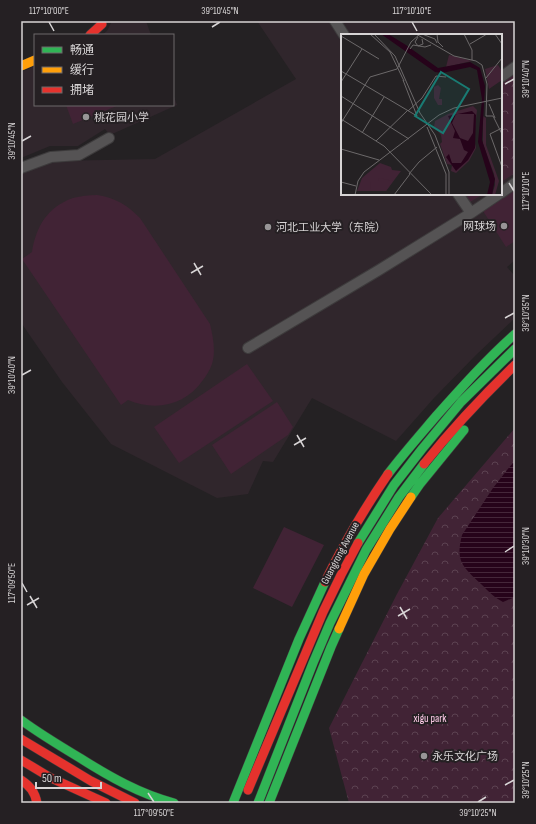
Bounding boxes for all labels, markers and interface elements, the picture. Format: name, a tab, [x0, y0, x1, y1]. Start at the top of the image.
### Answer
text: 117°10'00"E	[29, 5, 69, 17]
text: 39°10'45"N	[201, 5, 239, 17]
text: 117°10'10"E	[393, 5, 431, 17]
legend	[34, 34, 174, 106]
inset map	[341, 34, 502, 195]
text: 畅通	[70, 43, 94, 58]
text: 39°10'40"N	[520, 60, 532, 98]
text: 缓行	[70, 63, 94, 78]
text: 拥堵	[70, 83, 94, 98]
place label: 桃花园小学	[94, 111, 149, 124]
marker: 桃花园小学	[81, 112, 91, 122]
text: 39°10'45"N	[6, 122, 18, 160]
text: 117°10'10"E	[520, 172, 532, 210]
place label: 网球场	[463, 220, 496, 233]
place label: 河北工业大学（东院）	[276, 221, 386, 234]
marker: 网球场	[499, 221, 509, 231]
marker: 河北工业大学（东院）	[263, 222, 273, 232]
text: 39°10'35"N	[520, 294, 532, 332]
text: 39°10'40"N	[6, 356, 18, 394]
street label: Guangrong Avenue	[318, 520, 362, 586]
text: 39°10'30"N	[520, 527, 532, 565]
text: 117°09'50"E	[6, 563, 18, 603]
park label: xigu park	[413, 712, 447, 725]
place label: 永乐文化广场	[432, 750, 498, 763]
marker: 永乐文化广场	[419, 751, 429, 761]
text: 39°10'25"N	[520, 761, 532, 799]
scale bar	[36, 764, 101, 790]
text: 50 m	[42, 771, 62, 786]
text: 117°09'50"E	[134, 807, 174, 819]
text: 39°10'25"N	[459, 807, 497, 819]

